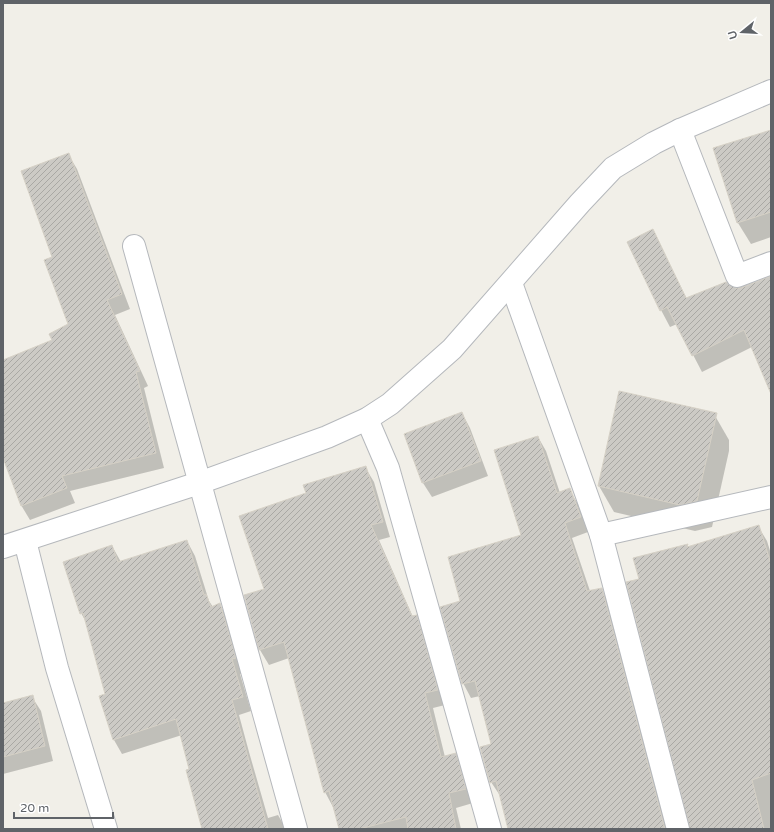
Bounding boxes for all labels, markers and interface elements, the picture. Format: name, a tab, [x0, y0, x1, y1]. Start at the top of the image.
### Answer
north arrow	[722, 12, 762, 52]
text: U	[725, 29, 740, 41]
scale bar	[14, 794, 113, 820]
text: 20 m	[20, 801, 49, 815]

